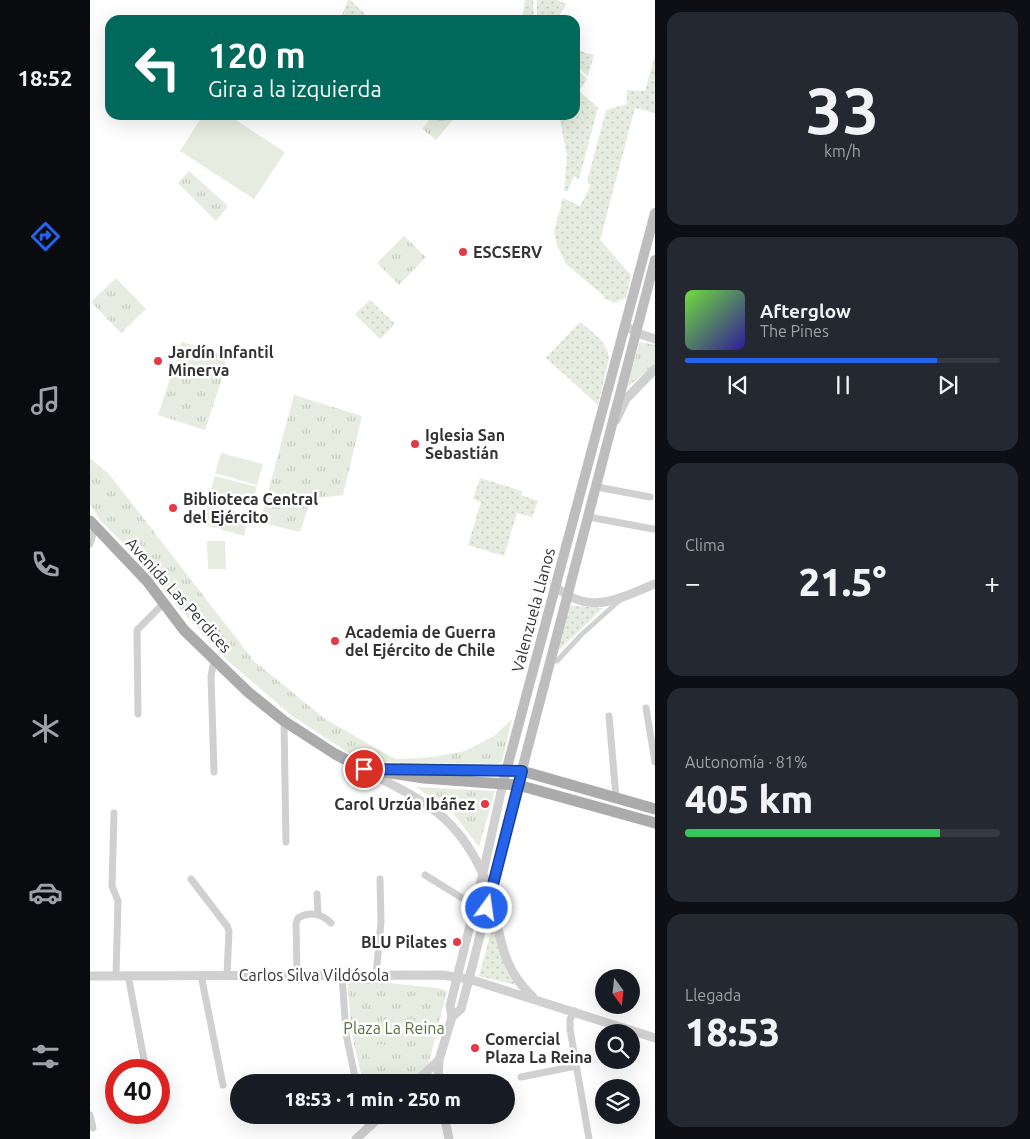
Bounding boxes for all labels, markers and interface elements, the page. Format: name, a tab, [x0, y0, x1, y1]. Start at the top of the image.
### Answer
icon: left	[125, 35, 190, 100]
text: 120 m	[208, 35, 306, 75]
text: 18:52	[17, 65, 73, 90]
text: 33	[806, 73, 879, 146]
text: Gira a la izquierda	[208, 76, 382, 101]
text: km/h	[824, 142, 861, 160]
icon: directions	[28, 219, 63, 254]
place label: ESCSERV	[473, 243, 543, 261]
marker: ESCSERV	[457, 246, 469, 258]
text: Afterglow	[760, 300, 851, 322]
text: The Pines	[760, 322, 829, 340]
place label: Jardín Infantil Minerva	[168, 343, 274, 379]
marker: Jardín Infantil Minerva	[152, 355, 164, 367]
icon: previous	[724, 371, 752, 399]
icon: pause	[829, 371, 857, 399]
icon: next	[934, 371, 962, 399]
icon: music	[28, 383, 63, 418]
place label: Iglesia San Sebastián	[425, 426, 505, 462]
marker: Iglesia San Sebastián	[409, 438, 421, 450]
place label: Biblioteca Central del Ejército	[183, 490, 318, 526]
marker: Biblioteca Central del Ejército	[167, 502, 179, 514]
street label: Avenida Las Perdices	[123, 534, 235, 656]
text: Clima	[685, 536, 725, 554]
street label: Valenzuela Llanos	[508, 546, 558, 674]
icon: phone	[28, 547, 63, 582]
text: 21.5°	[799, 561, 886, 603]
text: −	[685, 567, 701, 598]
text: +	[984, 567, 1000, 598]
place label: Academia de Guerra del Ejército de Chile	[345, 623, 496, 659]
marker: Academia de Guerra del Ejército de Chile	[329, 635, 341, 647]
icon: climate	[28, 711, 63, 746]
pin	[343, 748, 385, 790]
text: Autonomía · 81%	[685, 753, 807, 771]
icon: arrive	[350, 755, 378, 783]
text: 405 km	[685, 778, 813, 820]
place label: Carol Urzúa Ibáñez	[334, 795, 475, 813]
marker: Carol Urzúa Ibáñez	[479, 798, 491, 810]
icon: car	[28, 875, 63, 910]
position arrow	[460, 881, 512, 933]
place label: BLU Pilates	[361, 933, 447, 951]
marker: BLU Pilates	[451, 936, 463, 948]
street label: Carlos Silva Vildósola	[239, 966, 389, 984]
north arrow	[595, 969, 640, 1014]
map controls	[595, 969, 640, 1124]
text: Llegada	[685, 986, 741, 1004]
text: 18:53	[685, 1011, 780, 1053]
park label: Plaza La Reina	[343, 1019, 445, 1037]
button: search	[595, 1024, 640, 1069]
place label: Comercial Plaza La Reina	[485, 1030, 592, 1066]
icon: filters	[28, 1039, 63, 1074]
marker: Comercial Plaza La Reina	[469, 1042, 481, 1054]
speed limit sign: 40	[105, 1059, 170, 1124]
button: layers	[595, 1079, 640, 1124]
text: 18:53 · 1 min · 250 m	[284, 1088, 461, 1110]

